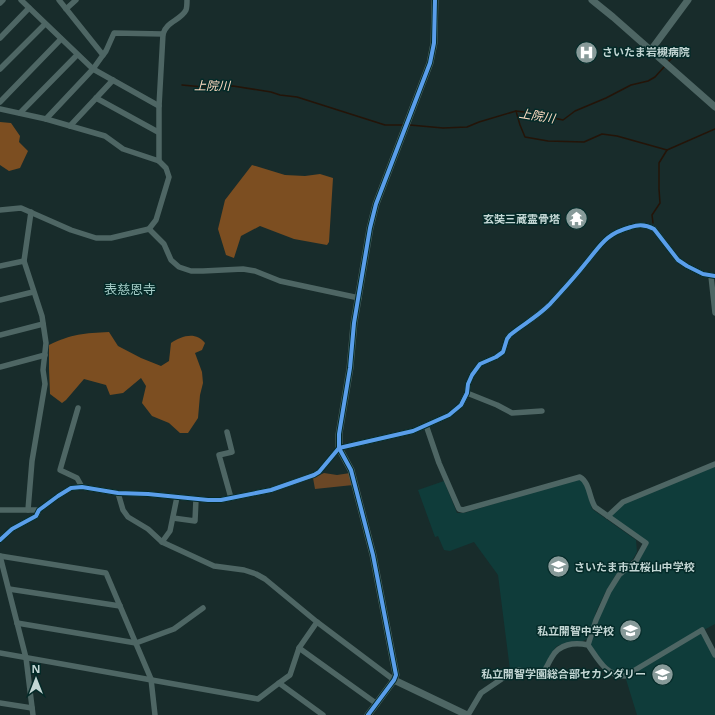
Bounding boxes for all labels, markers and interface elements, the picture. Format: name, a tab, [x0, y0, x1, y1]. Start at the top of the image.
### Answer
hospital icon: さいたま岩槻病院	[574, 39, 600, 65]
place label: さいたま岩槻病院	[602, 44, 690, 59]
water label: 上院川	[194, 77, 232, 94]
water label: 上院川	[518, 104, 558, 127]
temple icon: 玄奘三蔵霊骨塔	[563, 206, 589, 232]
place label: 玄奘三蔵霊骨塔	[483, 211, 560, 226]
district label: 表慈恩寺	[104, 280, 156, 298]
school or university icon: さいたま市立桜山中学校	[545, 554, 571, 580]
place label: さいたま市立桜山中学校	[574, 559, 695, 574]
school or university icon: 私立開智中学校	[617, 618, 643, 644]
place label: 私立開智中学校	[537, 623, 614, 638]
north arrow	[16, 659, 56, 699]
text: N	[32, 661, 40, 676]
school or university icon: 私立開智学園総合部セカンダリー	[649, 661, 675, 687]
place label: 私立開智学園総合部セカンダリー	[481, 666, 646, 681]

